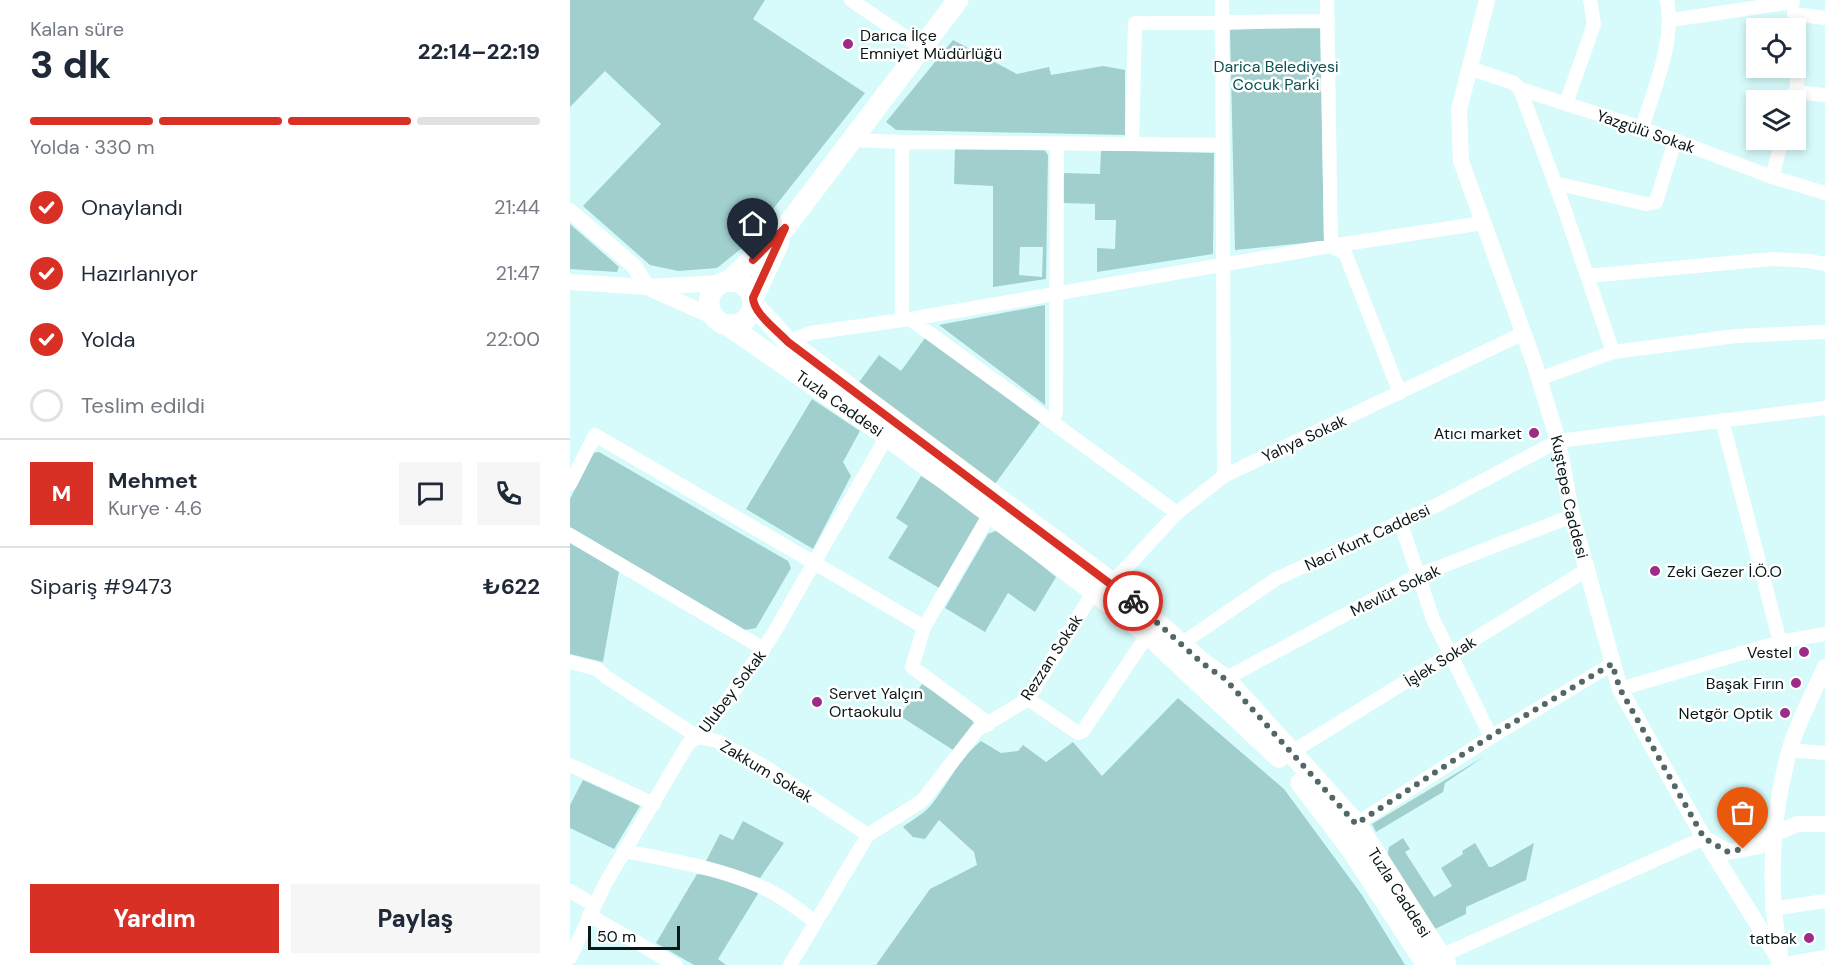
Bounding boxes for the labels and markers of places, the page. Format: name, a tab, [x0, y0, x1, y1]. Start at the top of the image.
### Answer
place label: Darıca İlçe Emniyet Müdürlüğü	[860, 25, 1002, 64]
marker: Darıca İlçe Emniyet Müdürlüğü	[841, 37, 855, 51]
pin	[727, 198, 778, 260]
place label: Atıcı market	[1434, 423, 1522, 444]
marker: Atıcı market	[1527, 426, 1541, 440]
place label: Zeki Gezer İ.Ö.O	[1667, 561, 1782, 582]
marker: Zeki Gezer İ.Ö.O	[1648, 564, 1662, 578]
place label: Vestel	[1747, 642, 1792, 663]
marker: Vestel	[1797, 645, 1811, 659]
place label: Başak Fırın	[1706, 673, 1784, 694]
marker: Başak Fırın	[1789, 676, 1803, 690]
place label: Servet Yalçın Ortaokulu	[829, 683, 923, 722]
marker: Servet Yalçın Ortaokulu	[810, 695, 824, 709]
place label: Netgör Optik	[1679, 703, 1773, 724]
marker: Netgör Optik	[1778, 706, 1792, 720]
pin	[1717, 787, 1768, 849]
place label: tatbak	[1749, 928, 1797, 949]
marker: tatbak	[1802, 931, 1816, 945]

